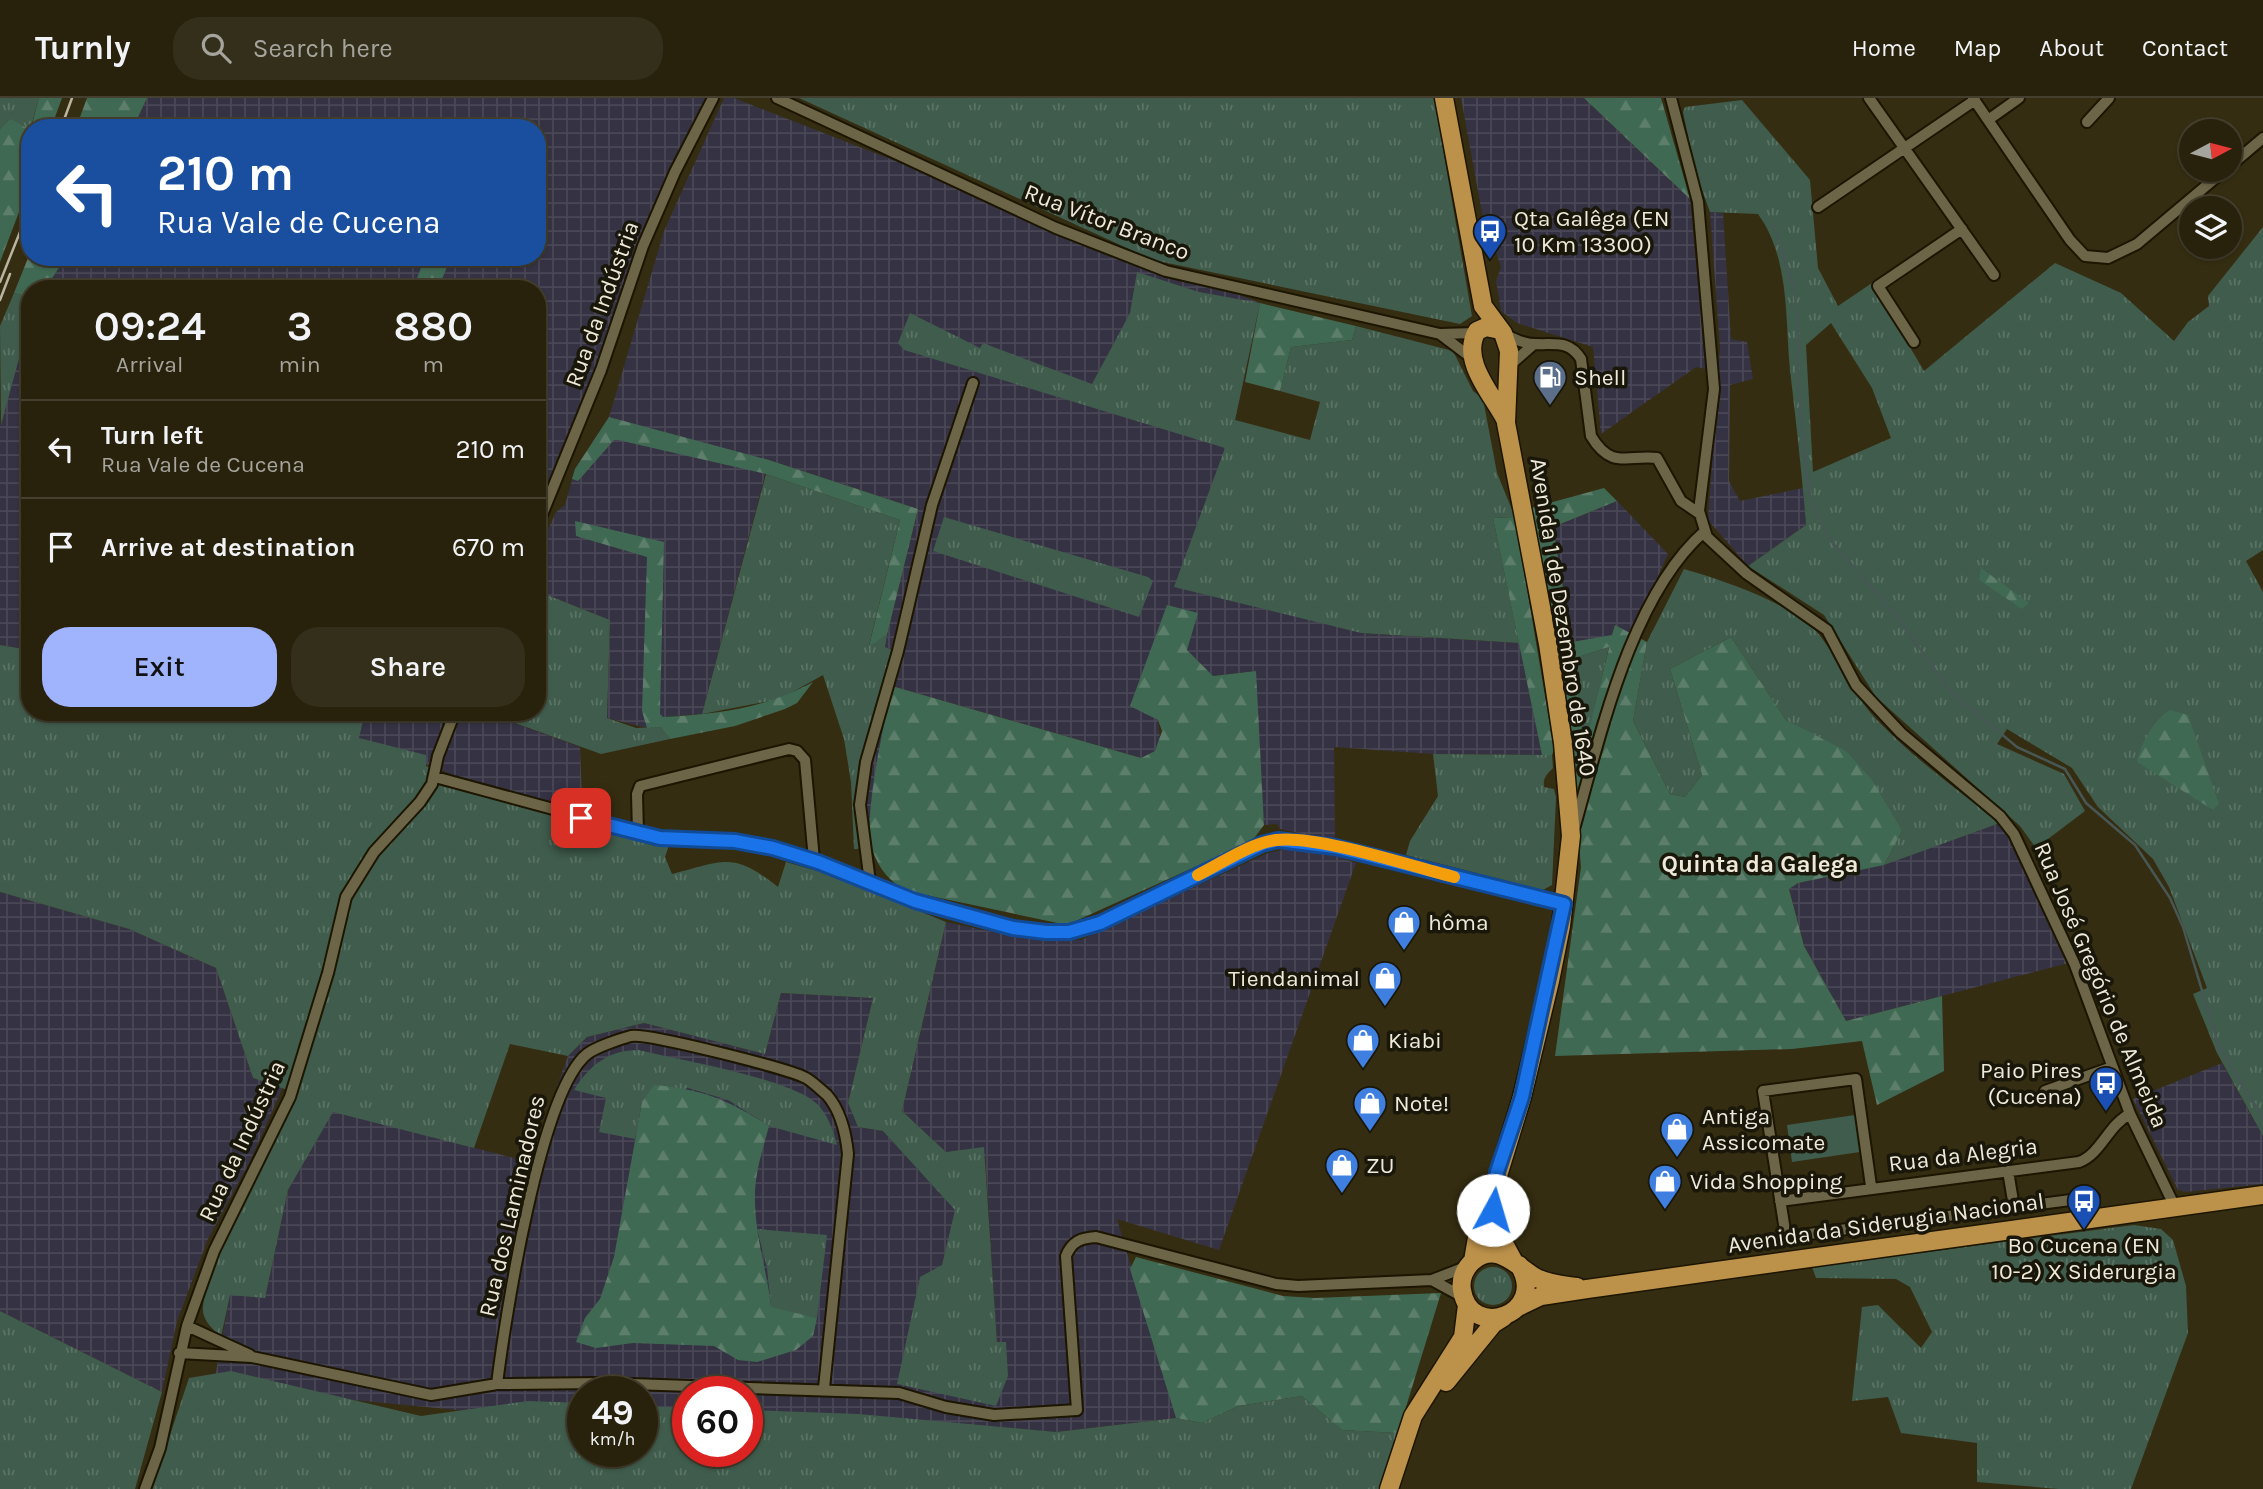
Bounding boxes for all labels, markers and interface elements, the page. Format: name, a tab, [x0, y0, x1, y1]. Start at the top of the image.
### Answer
search box	[173, 17, 663, 80]
text: Turnly	[35, 29, 131, 67]
icon: search	[197, 29, 235, 67]
text: Search here	[253, 33, 393, 64]
text: Home	[1852, 34, 1916, 62]
text: Map	[1954, 34, 2001, 62]
text: About	[2039, 34, 2104, 62]
text: Contact	[2142, 34, 2228, 62]
north arrow	[2179, 119, 2242, 182]
map controls	[2179, 119, 2242, 259]
text: 210 m	[157, 145, 294, 202]
icon: left	[42, 147, 133, 238]
street label: Rua Vítor Branco	[1021, 178, 1193, 266]
button: layers	[2179, 196, 2242, 259]
text: Rua Vale de Cucena	[157, 204, 441, 241]
place label: Qta Galêga (EN 10 Km 13300)	[1514, 205, 1669, 258]
bus stop icon: Qta Galêga (EN 10 Km 13300)	[1471, 212, 1509, 261]
street label: Rua da Indústria	[560, 217, 644, 391]
text: 09:24	[94, 301, 206, 351]
text: 3	[287, 301, 313, 351]
text: 880	[394, 301, 473, 351]
text: Arrival	[116, 351, 183, 378]
text: min	[278, 351, 321, 378]
text: m	[423, 351, 444, 378]
fuel station icon: Shell	[1531, 358, 1569, 407]
place label: Shell	[1574, 364, 1626, 391]
text: Turn left	[101, 420, 203, 451]
icon: left	[42, 430, 80, 468]
text: 210 m	[455, 434, 525, 465]
text: Rua Vale de Cucena	[101, 451, 305, 478]
street label: Avenida 1 de Dezembro de 1640	[1524, 456, 1602, 778]
icon: arrive	[42, 528, 80, 566]
text: Arrive at destination	[101, 532, 355, 563]
text: 670 m	[452, 532, 525, 563]
button: Exit	[42, 627, 277, 707]
button: Share	[291, 627, 525, 707]
pin	[551, 788, 611, 848]
icon: arrive	[562, 799, 600, 837]
street label: Rua José Gregório de Almeida	[2028, 838, 2174, 1132]
district label: Quinta da Galega	[1661, 850, 1859, 878]
shop icon: hôma	[1385, 903, 1423, 952]
place label: hôma	[1428, 909, 1489, 936]
shop icon: Tiendanimal	[1366, 959, 1404, 1008]
place label: Tiendanimal	[1228, 965, 1360, 992]
shop icon: Kiabi	[1344, 1021, 1382, 1070]
place label: Kiabi	[1388, 1027, 1442, 1054]
street label: Rua da Indústria	[193, 1056, 291, 1226]
place label: Paio Pires (Cucena)	[1980, 1057, 2082, 1110]
bus stop icon: Paio Pires (Cucena)	[2087, 1064, 2125, 1113]
shop icon: Note!	[1351, 1084, 1389, 1133]
place label: Note!	[1394, 1090, 1449, 1117]
street label: Rua dos Laminadores	[473, 1093, 551, 1319]
place label: Antiga Assicomate	[1702, 1103, 1825, 1156]
shop icon: Antiga Assicomate	[1658, 1110, 1696, 1159]
street label: Rua da Alegria	[1887, 1132, 2039, 1178]
shop icon: ZU	[1323, 1146, 1361, 1195]
place label: ZU	[1366, 1152, 1395, 1179]
shop icon: Vida Shopping	[1646, 1162, 1684, 1211]
place label: Vida Shopping	[1690, 1168, 1843, 1195]
position arrow	[1456, 1173, 1530, 1247]
bus stop icon: Bº Cucena (EN 10-2) X Siderurgia	[2065, 1182, 2103, 1231]
street label: Avenida da Siderugia Nacional	[1726, 1187, 2046, 1259]
place label: Bº Cucena (EN 10-2) X Siderurgia	[1991, 1232, 2177, 1285]
speed limit sign: 60	[672, 1376, 763, 1467]
text: 49	[591, 1392, 634, 1433]
text: km/h	[590, 1428, 635, 1450]

